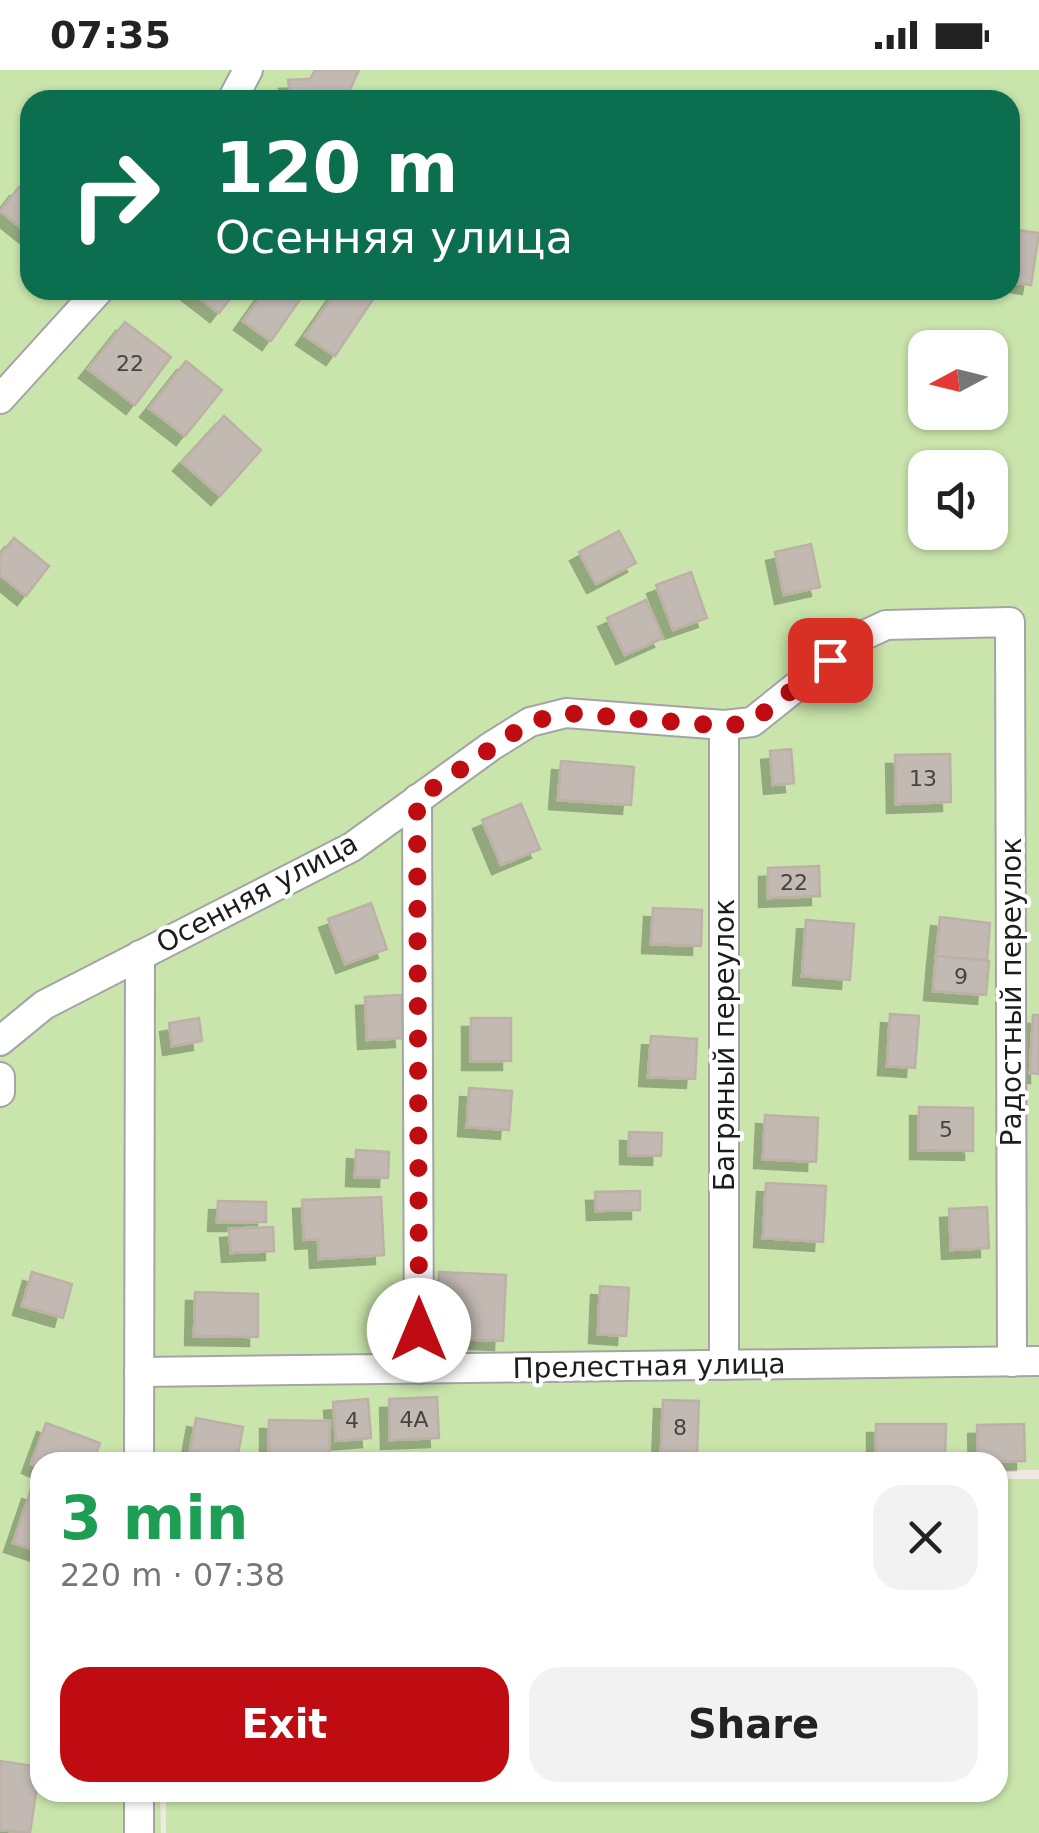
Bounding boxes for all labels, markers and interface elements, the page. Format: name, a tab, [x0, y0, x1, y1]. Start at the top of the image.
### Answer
text: 07:35	[50, 13, 171, 57]
text: 120 m	[215, 127, 458, 209]
icon: right	[50, 130, 180, 260]
text: Осенняя улица	[215, 211, 573, 264]
north arrow	[908, 330, 1008, 430]
map controls	[908, 330, 1008, 550]
house number: 22	[116, 351, 144, 376]
button: sound	[908, 450, 1008, 550]
pin	[788, 618, 873, 703]
icon: arrive	[803, 633, 858, 688]
house number: 13	[909, 766, 937, 791]
street label: Осенняя улица	[151, 826, 363, 960]
street label: Радостный переулок	[995, 838, 1028, 1146]
house number: 22	[780, 870, 808, 895]
street label: Багряный переулок	[708, 899, 741, 1191]
house number: 9	[954, 964, 968, 989]
house number: 5	[939, 1117, 953, 1142]
position arrow	[367, 1278, 471, 1382]
street label: Прелестная улица	[512, 1347, 786, 1385]
house number: 4А	[399, 1407, 429, 1432]
house number: 4	[345, 1408, 359, 1433]
house number: 8	[673, 1415, 687, 1440]
text: 3 min	[60, 1483, 248, 1553]
button: close	[873, 1485, 978, 1590]
text: 220 m · 07:38	[60, 1556, 285, 1594]
button: Exit	[60, 1667, 509, 1782]
button: Share	[529, 1667, 978, 1782]

